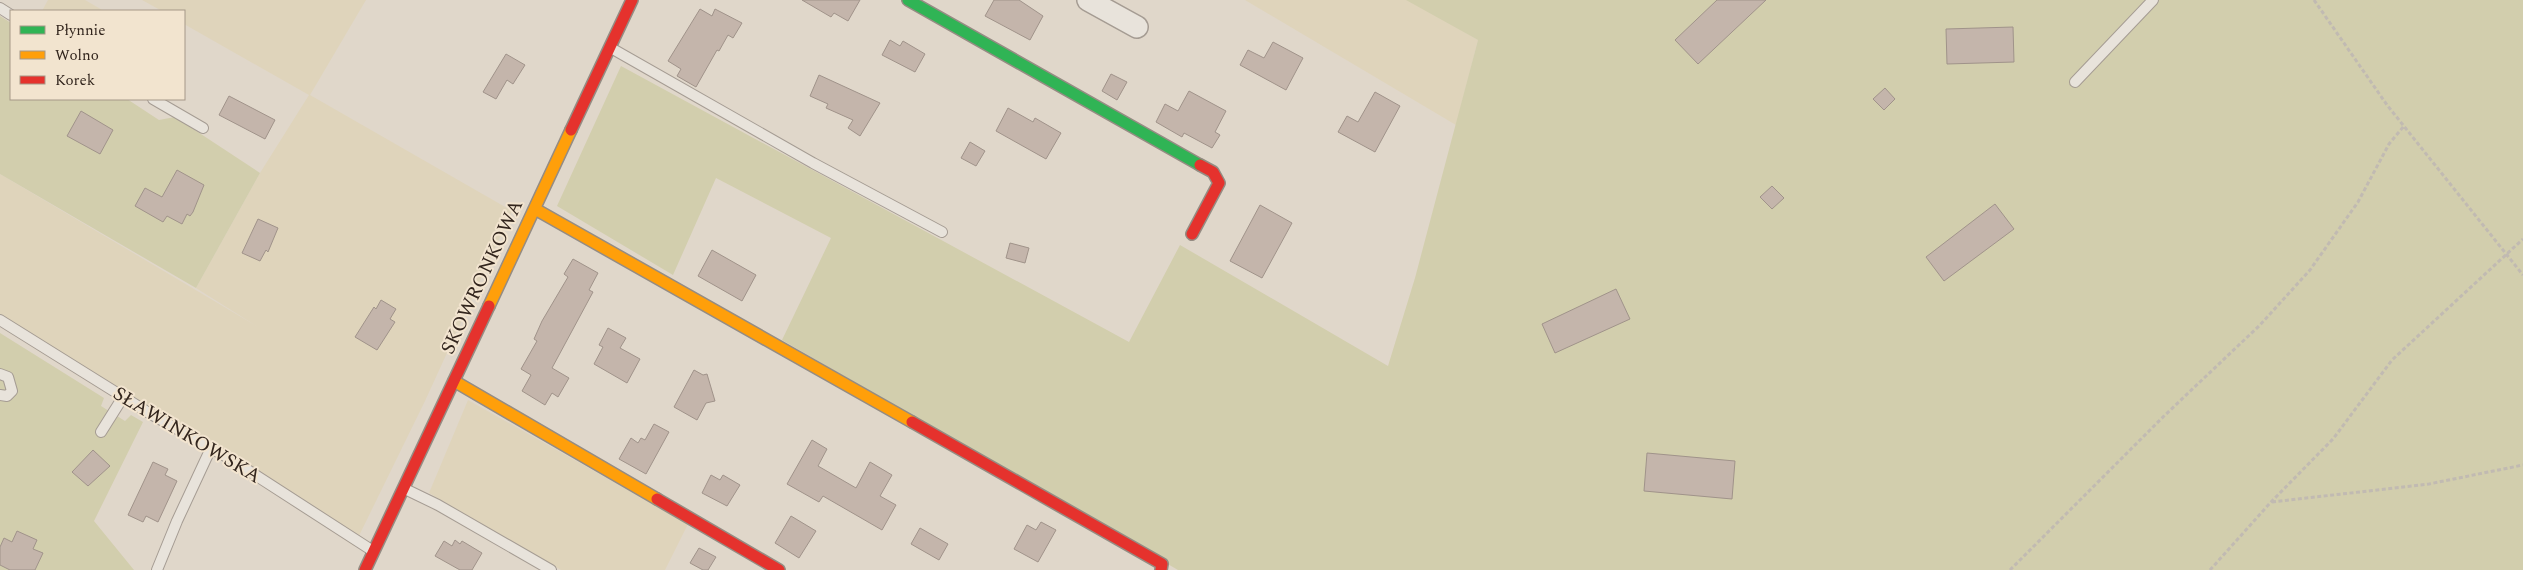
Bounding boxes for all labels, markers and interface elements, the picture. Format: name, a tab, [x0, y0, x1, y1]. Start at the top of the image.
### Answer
legend	[10, 10, 185, 100]
text: Płynnie	[55, 19, 106, 42]
text: Wolno	[55, 44, 99, 67]
text: Korek	[55, 69, 95, 92]
street label: SKOWRONKOWA	[433, 195, 531, 359]
street label: SŁAWINKOWSKA	[107, 379, 267, 491]

